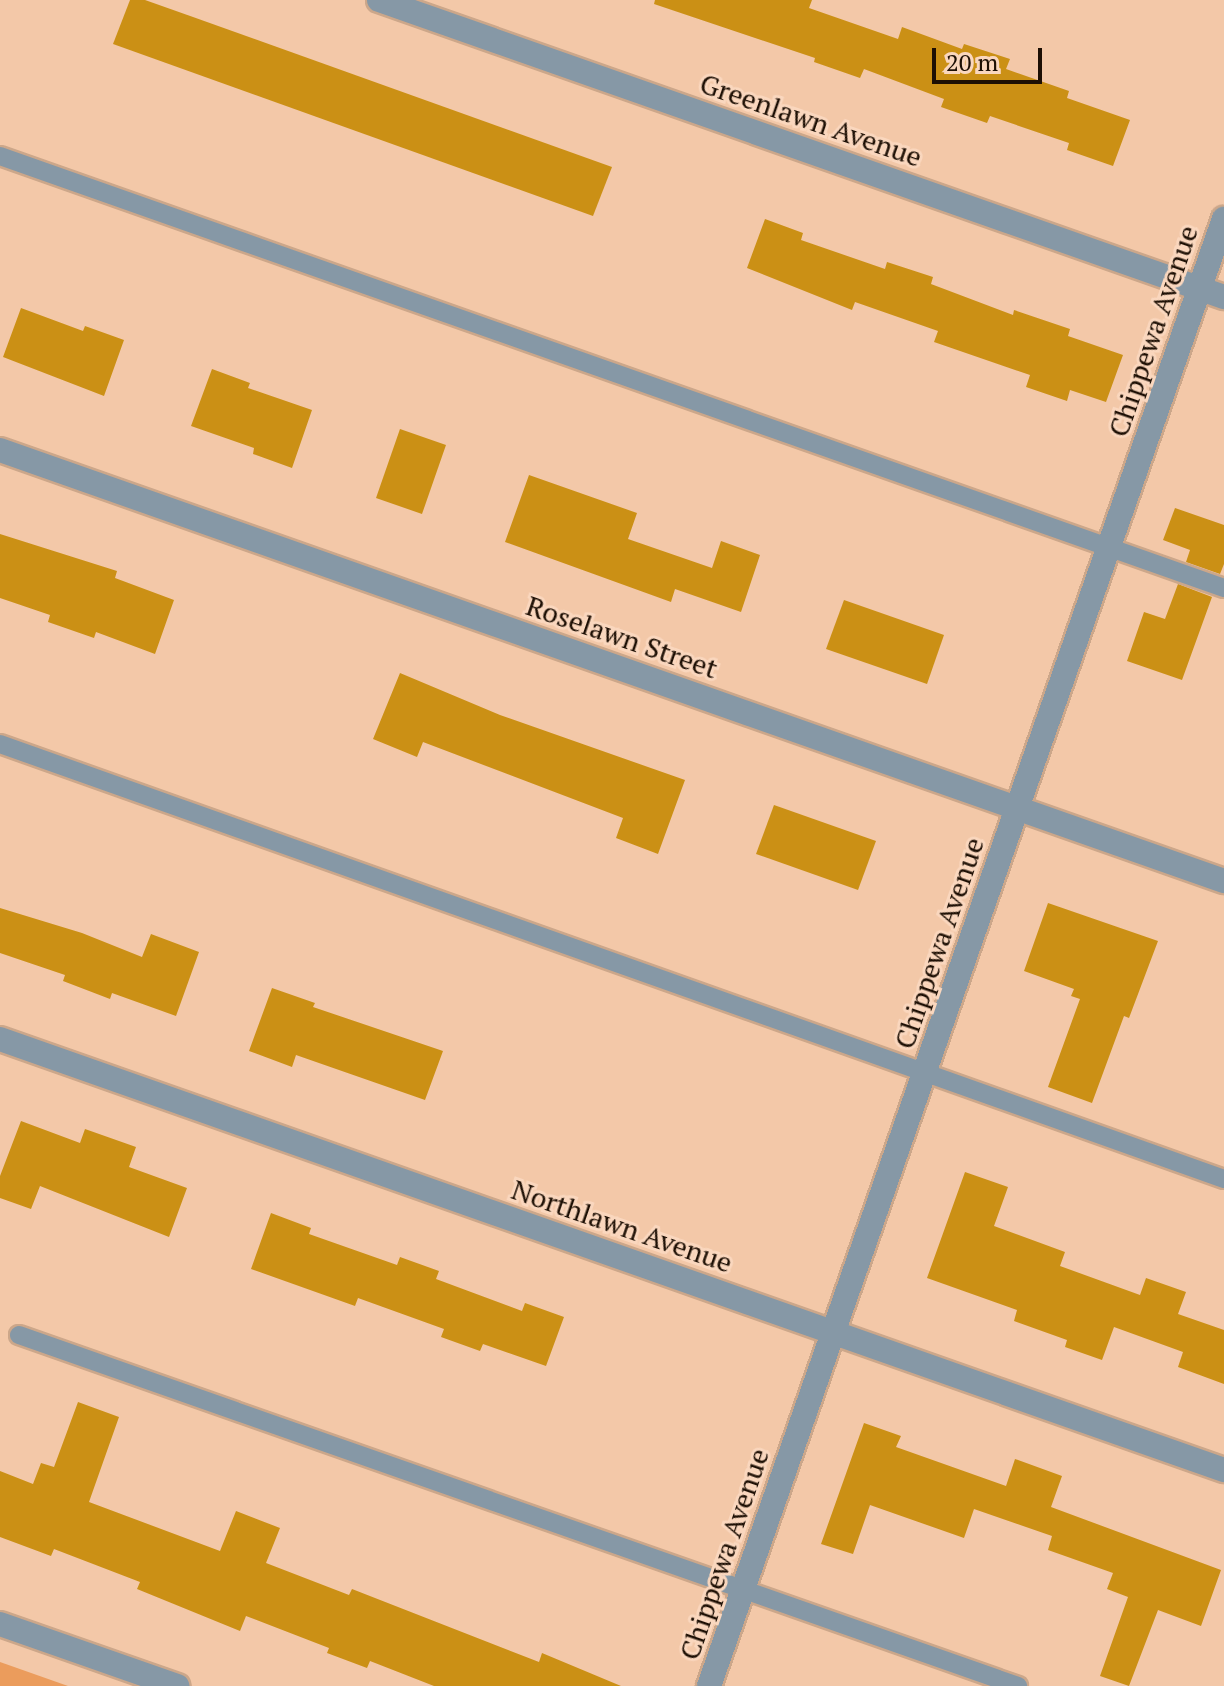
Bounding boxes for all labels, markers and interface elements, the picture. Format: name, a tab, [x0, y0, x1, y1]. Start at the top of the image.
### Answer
scale bar	[936, 32, 1046, 82]
text: 20 m	[946, 46, 998, 78]
street label: Greenlawn Avenue	[695, 66, 927, 174]
street label: Chippewa Avenue	[1101, 221, 1205, 441]
street label: Roselawn Street	[522, 589, 722, 685]
street label: Chippewa Avenue	[887, 833, 991, 1053]
street label: Northlawn Avenue	[507, 1172, 737, 1280]
street label: Chippewa Avenue	[672, 1444, 776, 1664]

